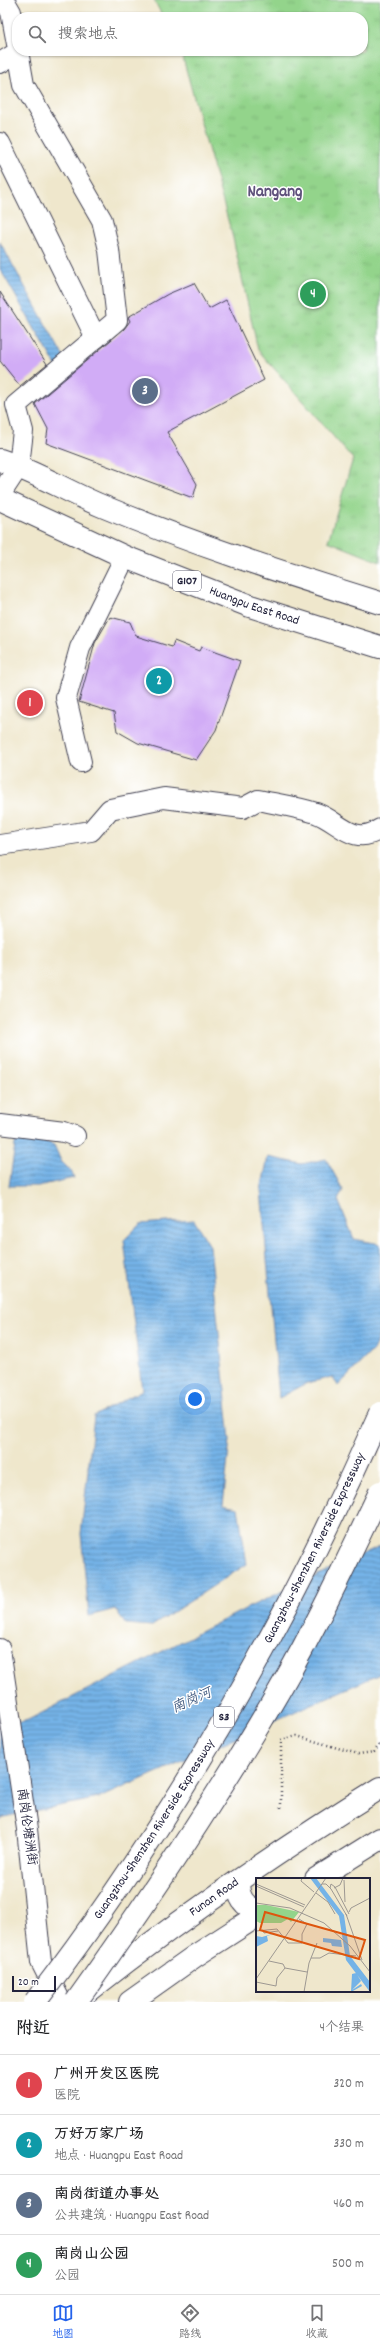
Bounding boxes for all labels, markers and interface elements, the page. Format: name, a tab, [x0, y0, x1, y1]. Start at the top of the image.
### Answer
search box	[12, 12, 368, 56]
icon: search	[26, 23, 48, 45]
text: 搜索地点	[58, 24, 118, 46]
district label: Nangang	[248, 181, 302, 205]
pin: 4	[300, 279, 326, 309]
pin: 3	[132, 376, 158, 406]
road number: G107	[173, 571, 201, 591]
street label: Huangpu East Road	[206, 581, 302, 630]
pin: 2	[146, 666, 172, 696]
pin: 1	[17, 688, 43, 718]
your location	[185, 1389, 205, 1409]
street label: Guangzhou-Shenzhen Riverside Expressway	[259, 1449, 371, 1647]
water label: 南岗河	[169, 1683, 217, 1719]
road number: S3	[214, 1707, 234, 1727]
street label: Guangzhou-Shenzhen Riverside Expressway	[89, 1735, 220, 1923]
street label: 南岗伦塘洲街	[11, 1787, 41, 1867]
street label: Funan Road	[186, 1873, 243, 1922]
inset map	[256, 1878, 370, 1992]
scale bar	[12, 1974, 56, 1993]
text: 20 m	[18, 1975, 39, 1991]
text: 附近	[16, 2018, 50, 2042]
text: 4个结果	[320, 2019, 364, 2038]
text: 广州开发区医院	[54, 2064, 159, 2086]
text: 1	[28, 2075, 30, 2094]
text: 320 m	[334, 2075, 364, 2094]
text: 医院	[54, 2087, 80, 2106]
text: 万好万家广场	[54, 2124, 144, 2146]
text: 2	[26, 2135, 32, 2154]
text: 330 m	[333, 2135, 364, 2154]
text: 地点 · Huangpu East Road	[54, 2147, 183, 2166]
text: 南岗街道办事处	[54, 2184, 159, 2206]
text: 3	[26, 2195, 32, 2214]
text: 460 m	[333, 2195, 364, 2214]
text: 公共建筑 · Huangpu East Road	[54, 2207, 209, 2226]
text: 南岗山公园	[54, 2244, 129, 2266]
text: 4	[26, 2255, 32, 2274]
text: 500 m	[332, 2255, 364, 2274]
text: 公园	[54, 2267, 80, 2286]
tab: 地图	[52, 2302, 74, 2343]
tab: 路线	[179, 2302, 201, 2343]
tab: 收藏	[306, 2302, 328, 2343]

